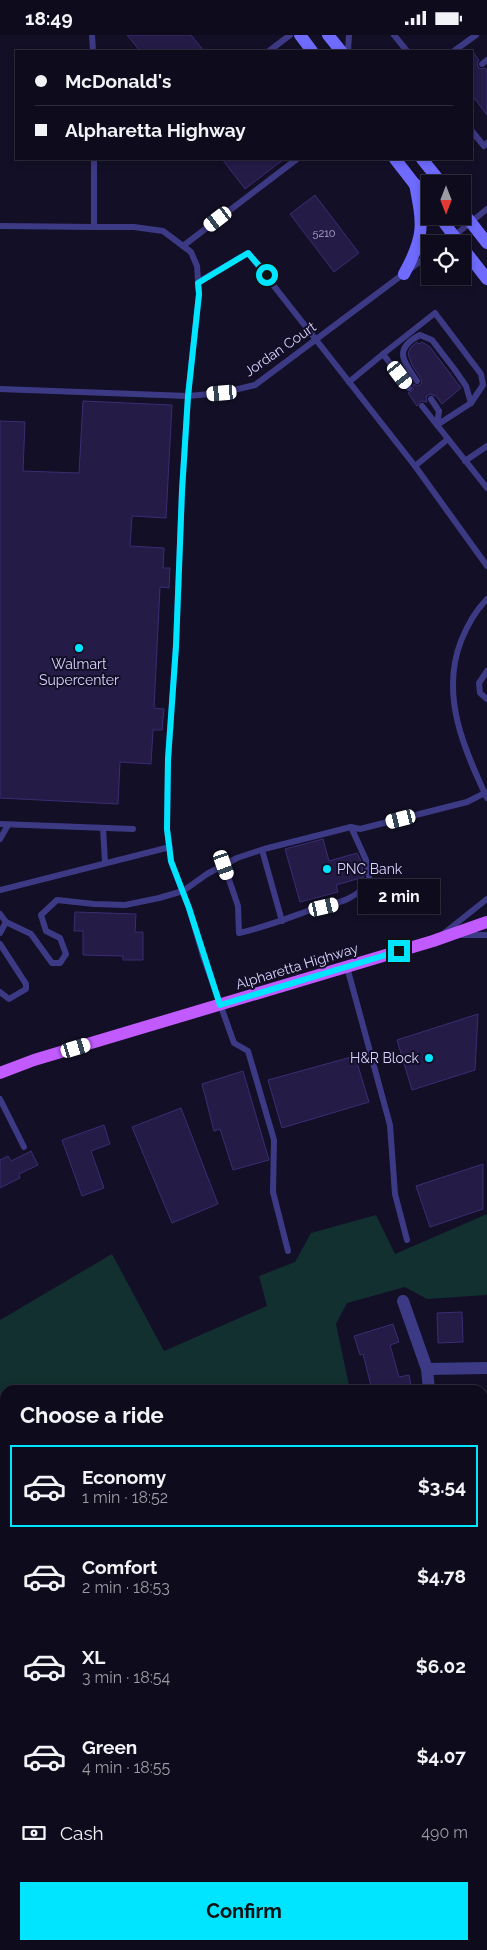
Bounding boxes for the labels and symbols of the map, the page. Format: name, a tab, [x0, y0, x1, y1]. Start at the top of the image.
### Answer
north arrow	[421, 175, 471, 225]
car	[201, 204, 234, 234]
house number: 5210	[312, 227, 336, 240]
route start	[256, 264, 278, 286]
street label: Jordan Court	[241, 318, 319, 380]
car	[384, 359, 415, 391]
car	[206, 384, 237, 402]
marker: Walmart Supercenter	[73, 642, 85, 654]
place label: Walmart Supercenter	[39, 656, 119, 688]
car	[384, 808, 417, 830]
car	[212, 848, 235, 882]
place label: PNC Bank	[337, 861, 403, 877]
marker: PNC Bank	[321, 863, 333, 875]
callout: 2 min	[358, 879, 440, 913]
car	[307, 896, 340, 918]
street label: Alpharetta Highway	[234, 940, 361, 992]
route end	[388, 940, 410, 962]
car	[59, 1036, 92, 1060]
place label: H&R Block	[350, 1050, 420, 1066]
marker: H&R Block	[423, 1052, 435, 1064]

